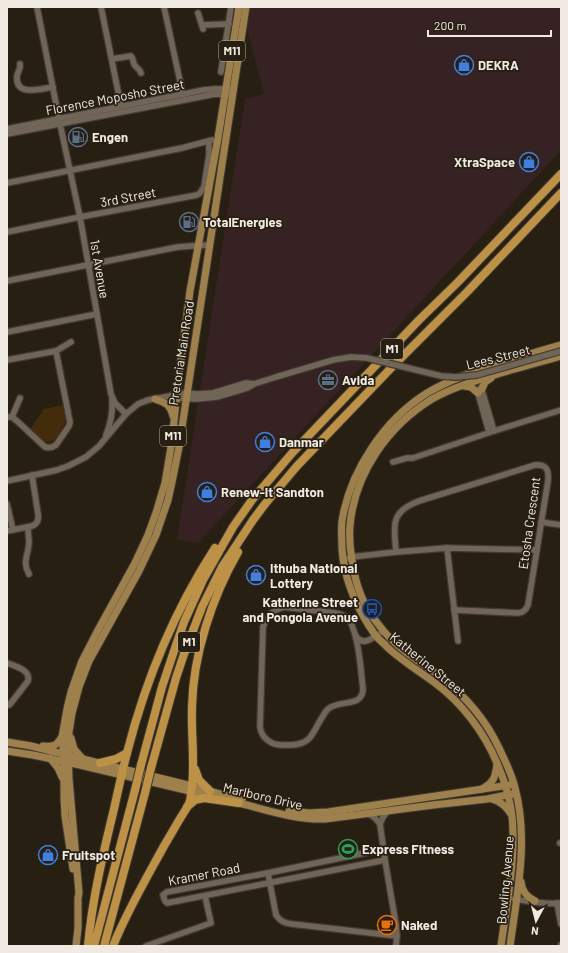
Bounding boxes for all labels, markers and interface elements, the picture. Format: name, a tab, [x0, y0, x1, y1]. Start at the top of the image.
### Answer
scale bar	[428, 12, 551, 38]
text: 200 m	[434, 18, 466, 32]
road number: M11	[219, 41, 245, 61]
shop icon: DEKRA	[453, 54, 475, 76]
place label: DEKRA	[478, 57, 519, 73]
street label: Florence Moposho Street	[44, 76, 186, 118]
fuel station icon: Engen	[67, 126, 89, 148]
place label: Engen	[92, 129, 128, 145]
shop icon: XtraSpace	[518, 151, 540, 173]
place label: XtraSpace	[454, 154, 515, 170]
street label: 3rd Street	[99, 184, 157, 210]
fuel station icon: TotalEnergies	[178, 211, 200, 233]
place label: TotalEnergies	[203, 214, 283, 230]
street label: 1st Avenue	[87, 238, 113, 300]
street label: Pretoria Main Road	[165, 300, 197, 406]
road number: M1	[381, 339, 403, 359]
street label: Lees Street	[464, 341, 532, 373]
office icon: Avida	[317, 369, 339, 391]
place label: Avida	[342, 372, 374, 388]
road number: M11	[160, 426, 186, 446]
shop icon: Danmar	[254, 431, 276, 453]
place label: Danmar	[279, 434, 324, 450]
street label: Etosha Crescent	[515, 476, 543, 570]
shop icon: Renew-It Sandton	[196, 481, 218, 503]
place label: Renew-It Sandton	[221, 484, 324, 500]
place label: Ithuba National Lottery	[270, 560, 357, 591]
shop icon: Ithuba National Lottery	[245, 564, 267, 586]
place label: Katherine Street and Pongola Avenue	[243, 594, 358, 625]
bus stop icon: Katherine Street and Pongola Avenue	[361, 598, 383, 620]
street label: Katherine Street	[387, 628, 469, 700]
road number: M1	[178, 632, 200, 652]
street label: Marlboro Drive	[222, 779, 304, 813]
street label: Bowling Avenue	[493, 835, 517, 925]
sports icon: Express Fitness	[337, 838, 359, 860]
place label: Express Fitness	[362, 841, 454, 857]
shop icon: Fruitspot	[37, 844, 59, 866]
place label: Fruitspot	[62, 847, 115, 863]
street label: Kramer Road	[167, 859, 241, 889]
north arrow	[516, 901, 556, 941]
cafe icon: Naked	[376, 914, 398, 936]
place label: Naked	[401, 917, 437, 933]
text: N	[530, 925, 539, 938]

